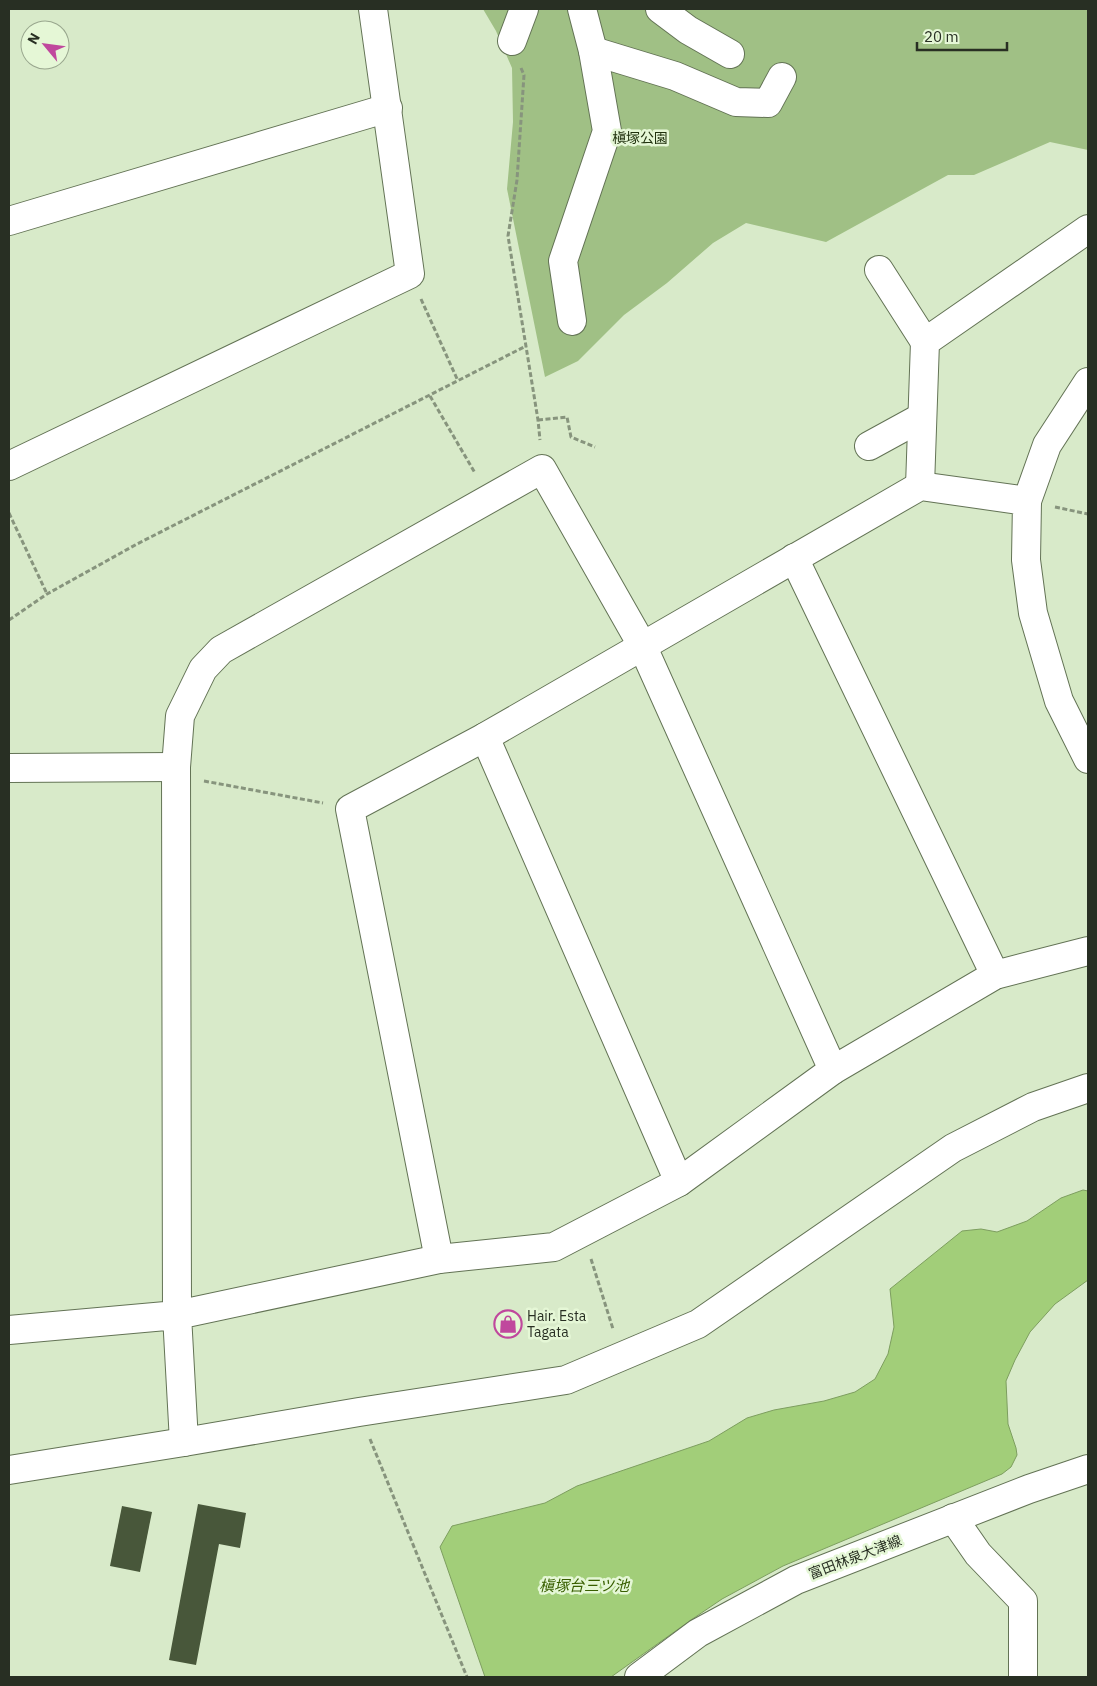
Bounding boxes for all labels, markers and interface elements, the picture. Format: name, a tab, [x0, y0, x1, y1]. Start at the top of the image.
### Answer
north arrow	[20, 20, 70, 70]
scale bar	[917, 20, 1007, 52]
text: 20 m	[924, 27, 959, 46]
text: N	[23, 30, 44, 47]
park label: 槇塚公園	[612, 129, 668, 147]
place label: Hair. Esta Tagata	[527, 1307, 587, 1341]
shop icon: Hair. Esta Tagata	[493, 1309, 523, 1339]
street label: 富田林泉大津線	[806, 1531, 904, 1583]
water label: 槇塚台三ツ池	[539, 1576, 631, 1595]

